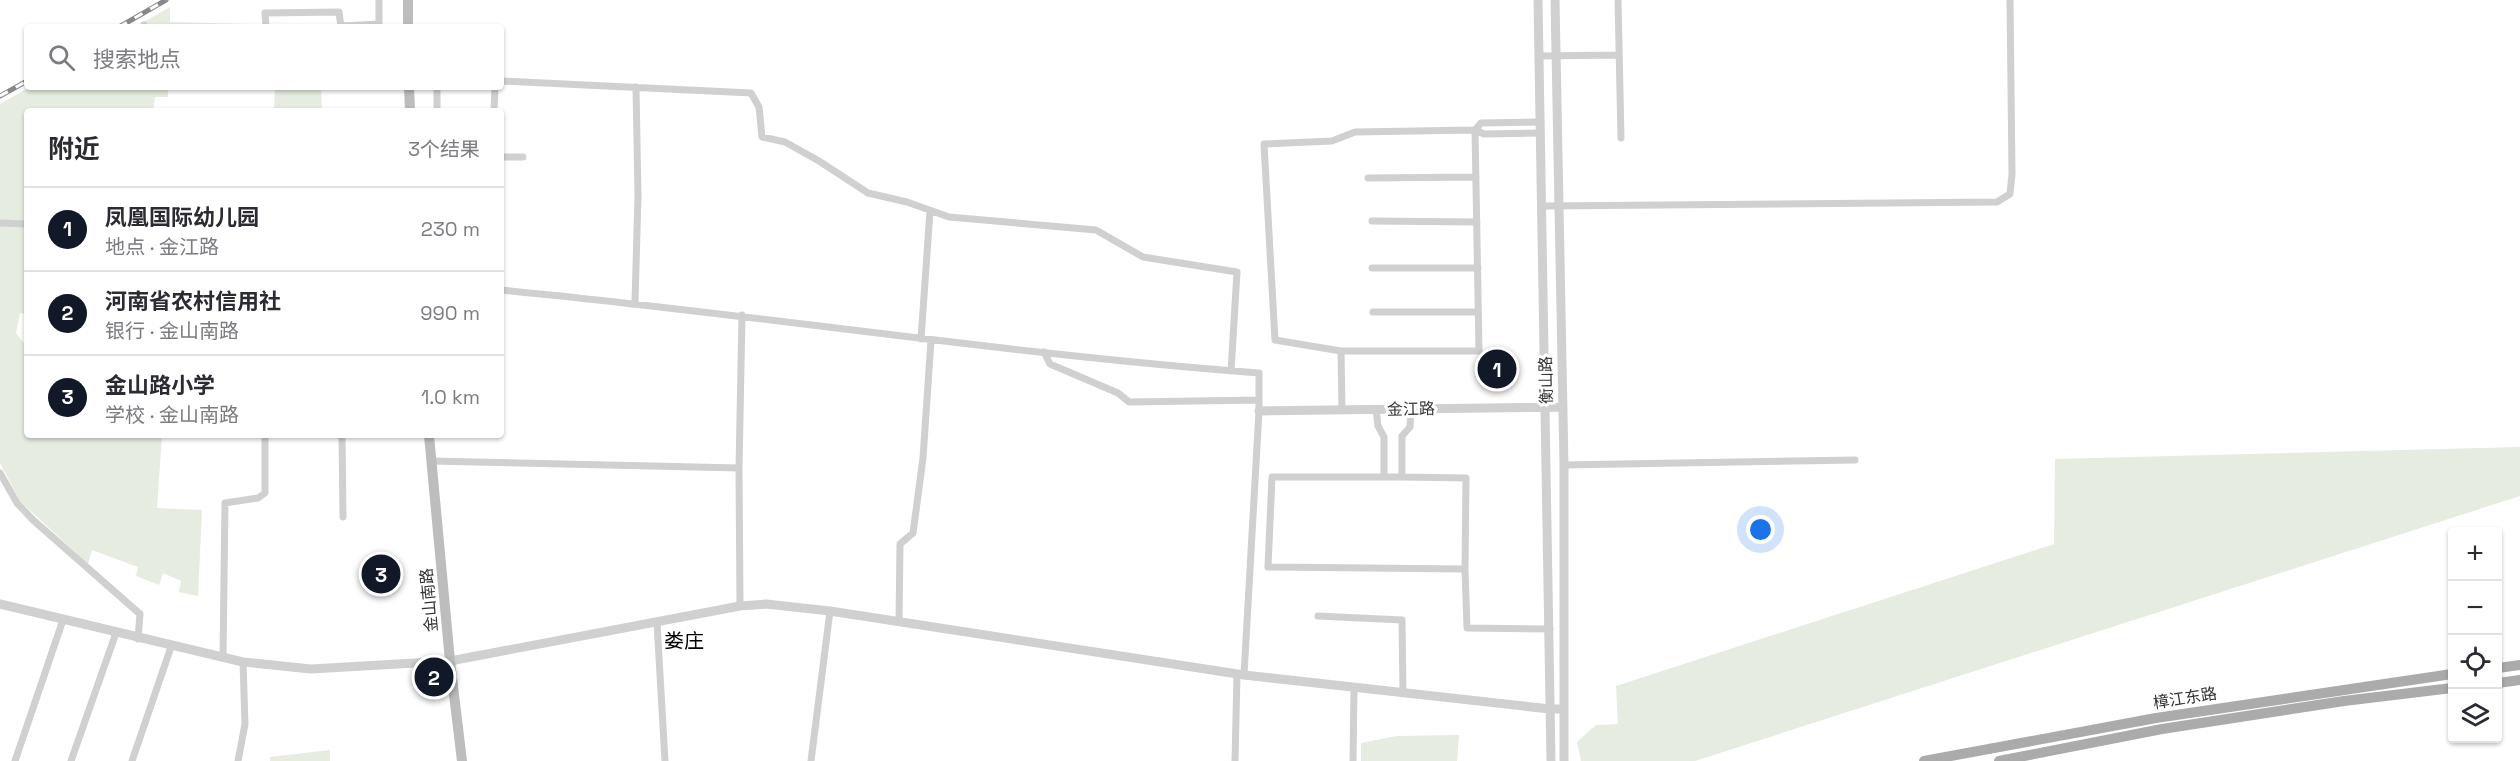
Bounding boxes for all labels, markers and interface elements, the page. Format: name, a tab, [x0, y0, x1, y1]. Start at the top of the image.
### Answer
search box	[24, 24, 504, 90]
icon: search	[45, 41, 78, 74]
text: 搜索地点	[93, 45, 181, 73]
text: 附近	[48, 132, 100, 166]
text: 3个结果	[408, 136, 480, 162]
text: 凤凰国际幼儿园	[105, 203, 259, 231]
text: 1	[63, 216, 72, 242]
text: 230 m	[421, 216, 480, 242]
text: 地点 · 金江路	[105, 234, 219, 260]
text: 河南省农村信用社	[105, 287, 281, 315]
text: 2	[62, 300, 73, 326]
text: 990 m	[420, 300, 480, 326]
text: 银行 · 金山南路	[105, 318, 239, 344]
pin: 1	[1478, 346, 1516, 392]
street label: 衡山路	[1535, 356, 1557, 404]
text: 金山路小学	[105, 371, 215, 399]
text: 3	[61, 384, 74, 410]
text: 1.0 km	[421, 384, 480, 410]
street label: 金江路	[1387, 398, 1435, 420]
text: 学校 · 金山南路	[105, 402, 239, 428]
your location	[1746, 515, 1775, 544]
map controls	[2448, 527, 2502, 743]
button: +	[2448, 527, 2502, 581]
pin: 3	[362, 552, 400, 596]
street label: 金山南路	[416, 567, 442, 633]
button: −	[2448, 581, 2502, 635]
district label: 娄庄	[664, 628, 704, 654]
button: locate	[2448, 635, 2502, 689]
pin: 2	[414, 654, 454, 700]
street label: 樟江东路	[2152, 683, 2218, 713]
button: layers	[2448, 689, 2502, 743]

